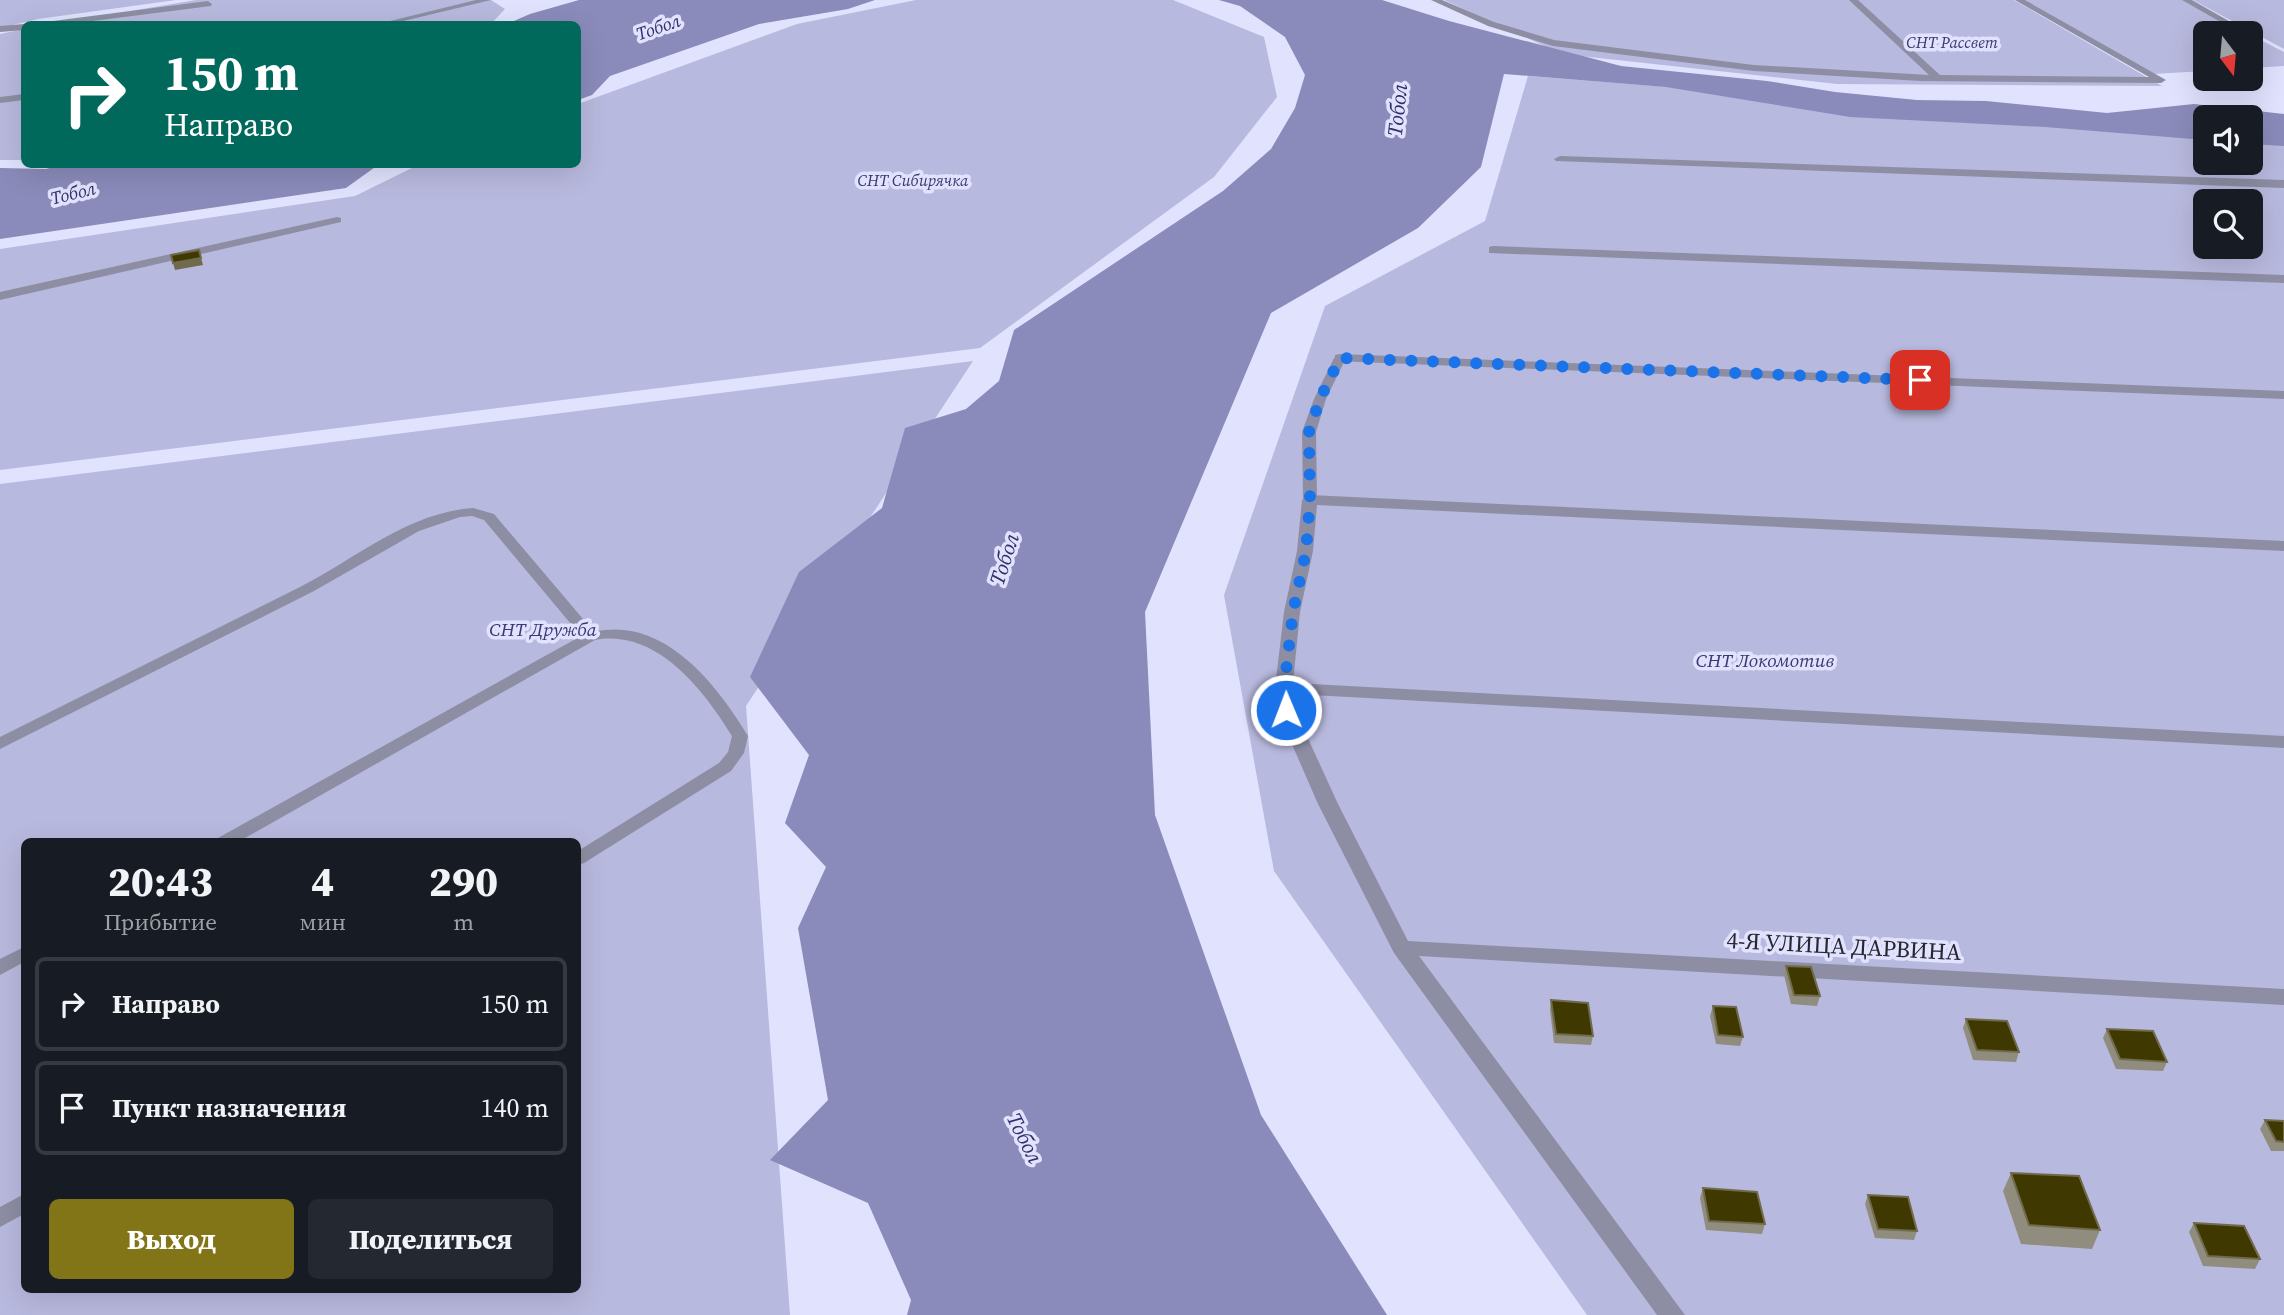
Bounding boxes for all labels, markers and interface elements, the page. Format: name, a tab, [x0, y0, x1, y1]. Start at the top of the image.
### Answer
water label: Тобол	[632, 8, 684, 46]
north arrow	[2193, 21, 2263, 91]
map controls	[2193, 21, 2263, 259]
park label: СНТ Рассвет	[1906, 31, 1998, 53]
text: 150 m	[164, 39, 299, 106]
icon: right	[49, 49, 140, 140]
water label: Тобол	[1380, 82, 1414, 138]
text: Направо	[164, 103, 293, 147]
button: sound	[2193, 105, 2263, 175]
park label: СНТ Сибирячка	[858, 169, 969, 191]
water label: Тобол	[48, 175, 98, 211]
button: search	[2193, 189, 2263, 259]
pin	[1890, 350, 1950, 410]
icon: arrive	[1901, 361, 1939, 399]
water label: Тобол	[982, 529, 1026, 589]
park label: СНТ Дружба	[489, 616, 597, 642]
park label: СНТ Локомотив	[1696, 647, 1834, 673]
position arrow	[1249, 673, 1323, 747]
text: 20:43	[108, 852, 213, 910]
text: 4	[311, 852, 334, 910]
text: 290	[429, 852, 498, 910]
text: Прибытие	[104, 906, 217, 938]
text: мин	[300, 906, 346, 938]
text: m	[453, 906, 474, 938]
street label: 4-Я УЛИЦА ДАРВИНА	[1726, 924, 1963, 968]
icon: right	[53, 985, 91, 1023]
text: Направо	[112, 986, 220, 1022]
text: 150 m	[481, 986, 549, 1022]
icon: arrive	[53, 1089, 91, 1127]
text: Пункт назначения	[112, 1090, 346, 1126]
text: 140 m	[481, 1090, 549, 1126]
water label: Тобол	[1000, 1108, 1050, 1169]
button: Выход	[49, 1199, 294, 1279]
button: Поделиться	[308, 1199, 553, 1279]

